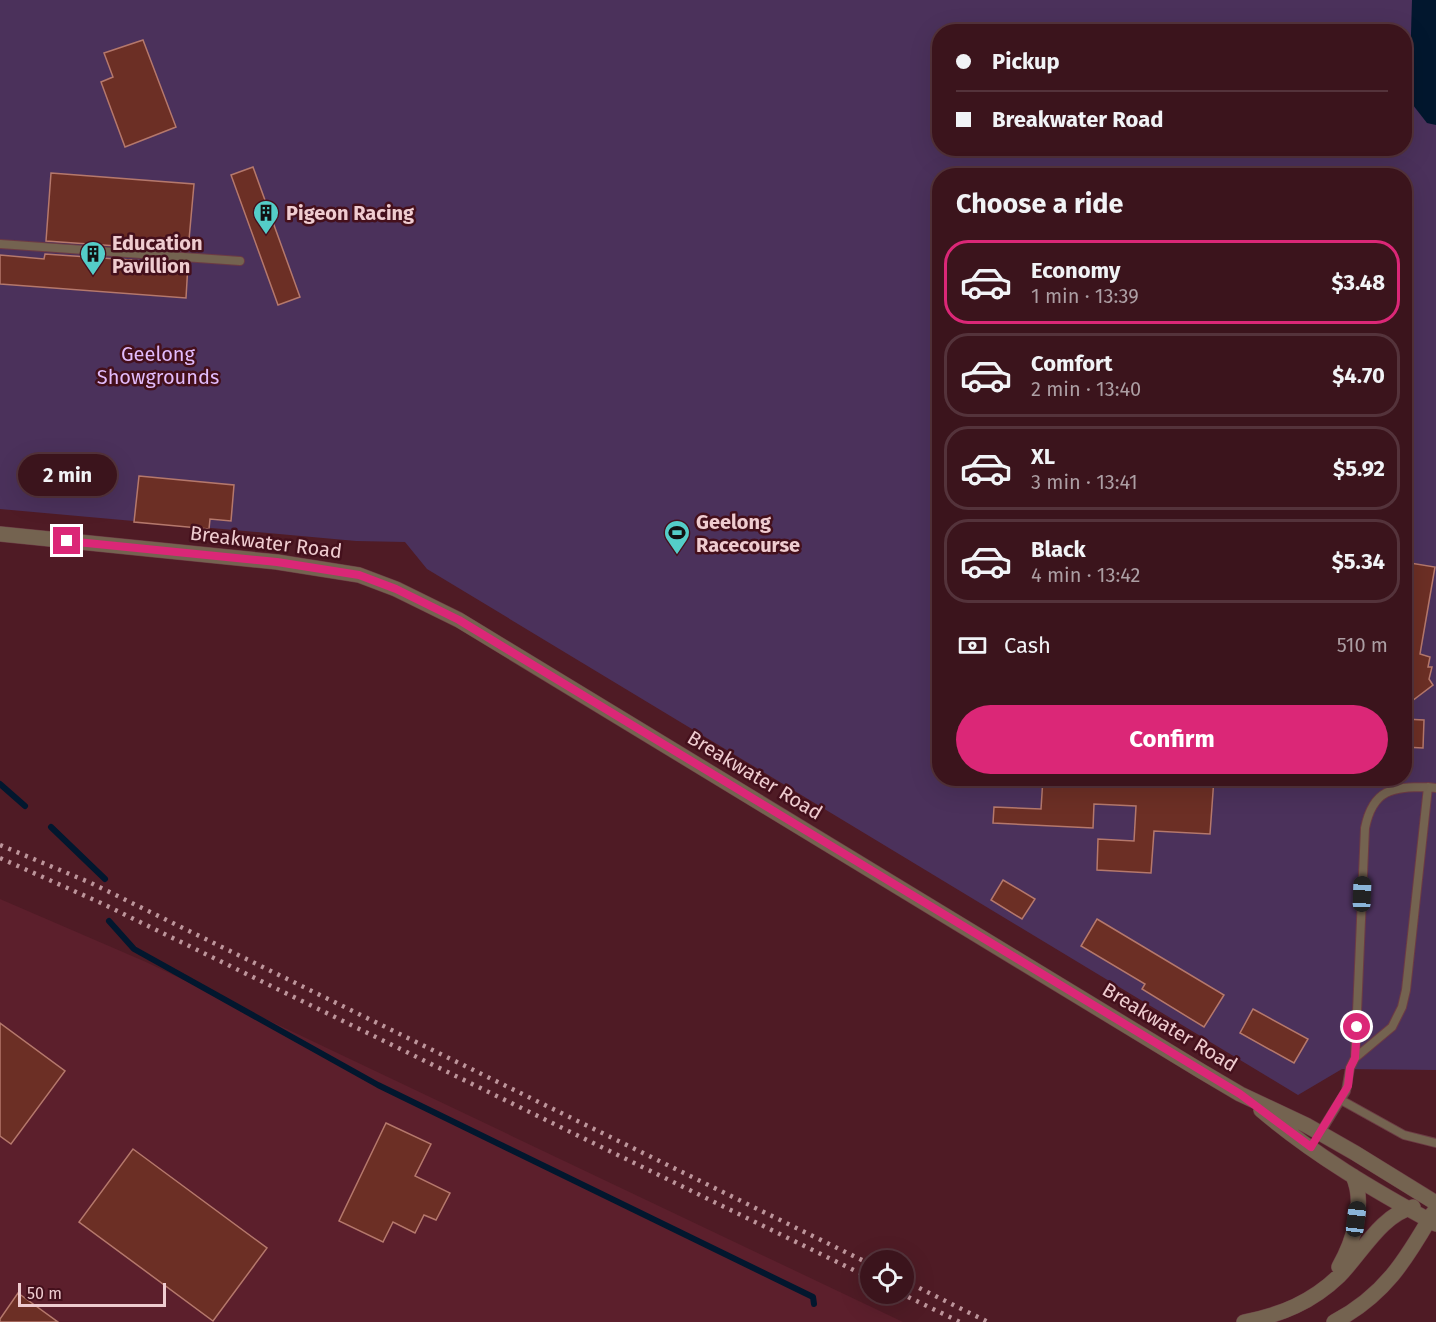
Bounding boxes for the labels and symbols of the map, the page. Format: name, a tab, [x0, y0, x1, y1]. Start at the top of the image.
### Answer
building icon: Pigeon Racing	[251, 198, 281, 236]
place label: Pigeon Racing	[286, 201, 415, 225]
place label: Education Pavillion	[112, 231, 202, 278]
building icon: Education Pavillion	[78, 239, 108, 277]
park label: Geelong Showgrounds	[97, 342, 219, 389]
callout: 2 min	[17, 454, 116, 496]
place label: Geelong Racecourse	[696, 510, 800, 557]
sports icon: Geelong Racecourse	[662, 518, 692, 556]
street label: Breakwater Road	[189, 521, 343, 563]
route end	[53, 527, 80, 554]
street label: Breakwater Road	[683, 725, 827, 825]
car	[1352, 876, 1372, 912]
street label: Breakwater Road	[1098, 977, 1242, 1077]
route start	[1343, 1013, 1370, 1040]
car	[1345, 1200, 1367, 1238]
scale bar	[18, 1280, 166, 1308]

